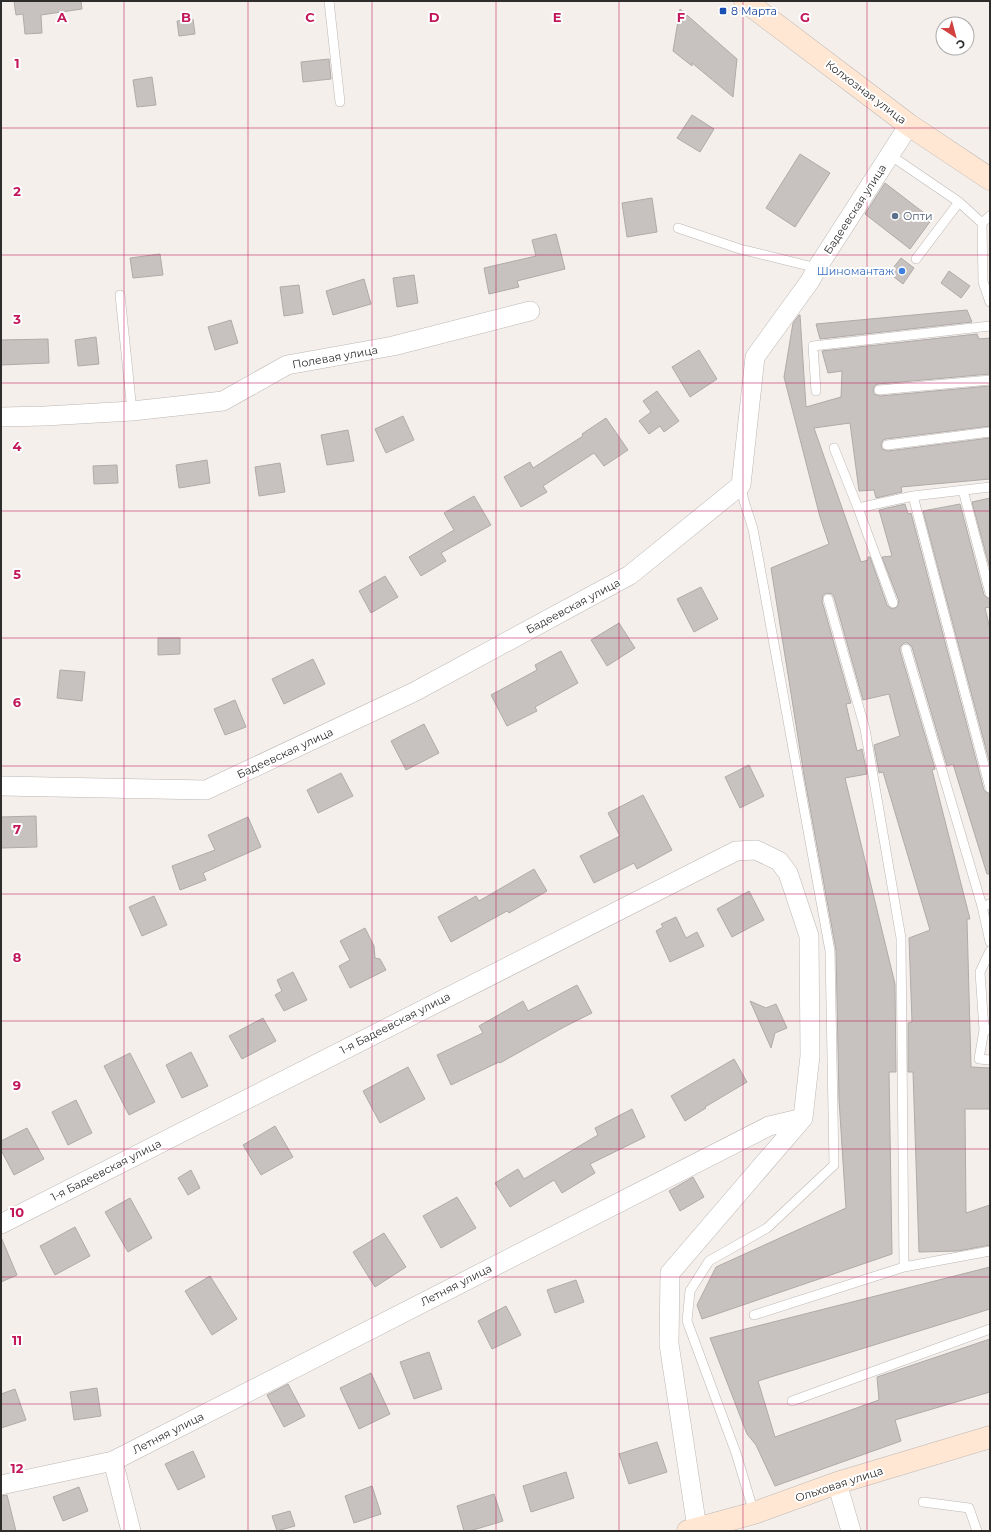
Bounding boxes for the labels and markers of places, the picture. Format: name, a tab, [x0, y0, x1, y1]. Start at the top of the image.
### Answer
place label: 8 Марта	[731, 4, 777, 18]
marker: 8 Марта	[718, 6, 728, 16]
place label: Опти	[903, 209, 933, 223]
marker: Опти	[890, 211, 900, 221]
place label: Шиномантаж	[817, 264, 894, 278]
marker: Шиномантаж	[897, 266, 907, 276]

